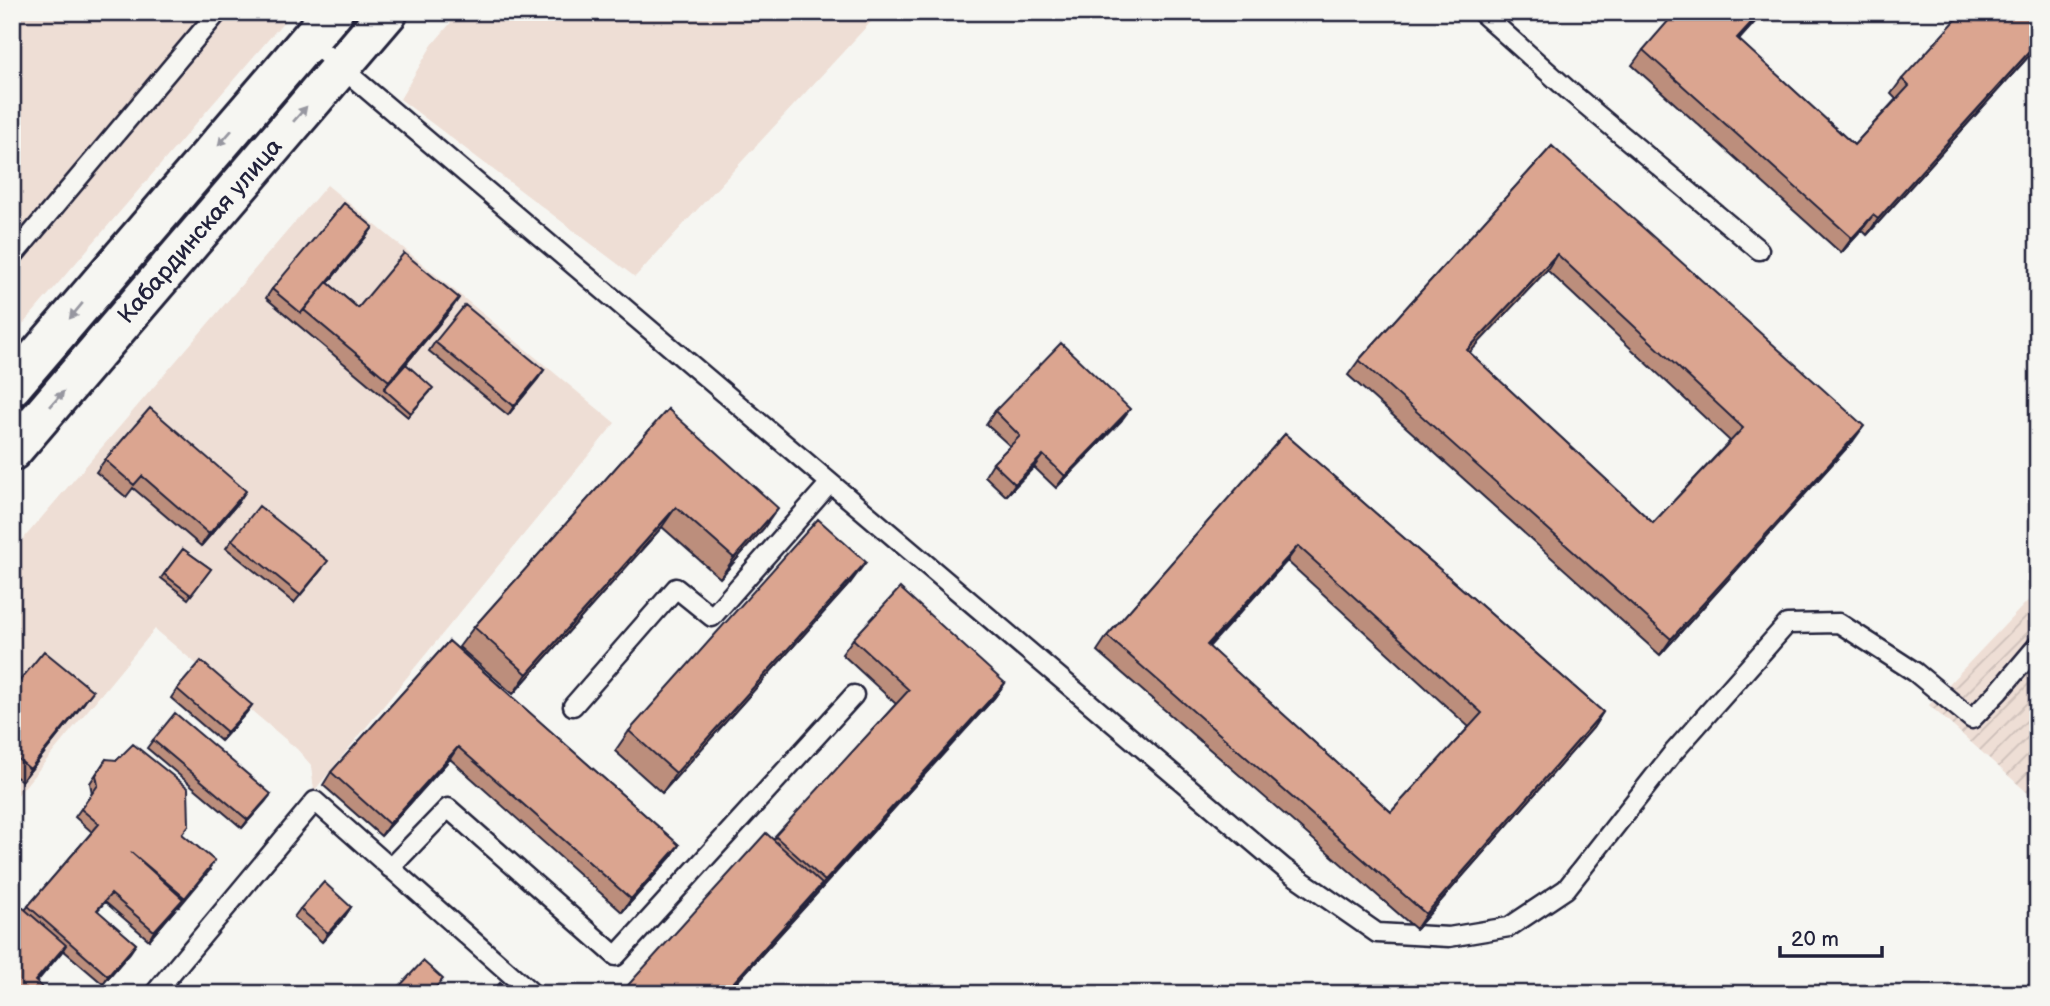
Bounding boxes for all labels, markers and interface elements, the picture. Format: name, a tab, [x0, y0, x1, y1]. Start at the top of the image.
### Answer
one-way arrow	[292, 106, 307, 123]
one-way arrow	[217, 129, 233, 147]
street label: Кабардинская улица	[112, 132, 288, 330]
one-way arrow	[69, 302, 84, 319]
one-way arrow	[49, 390, 64, 407]
scale bar	[1780, 915, 1882, 959]
text: 20 m	[1791, 927, 1839, 952]

